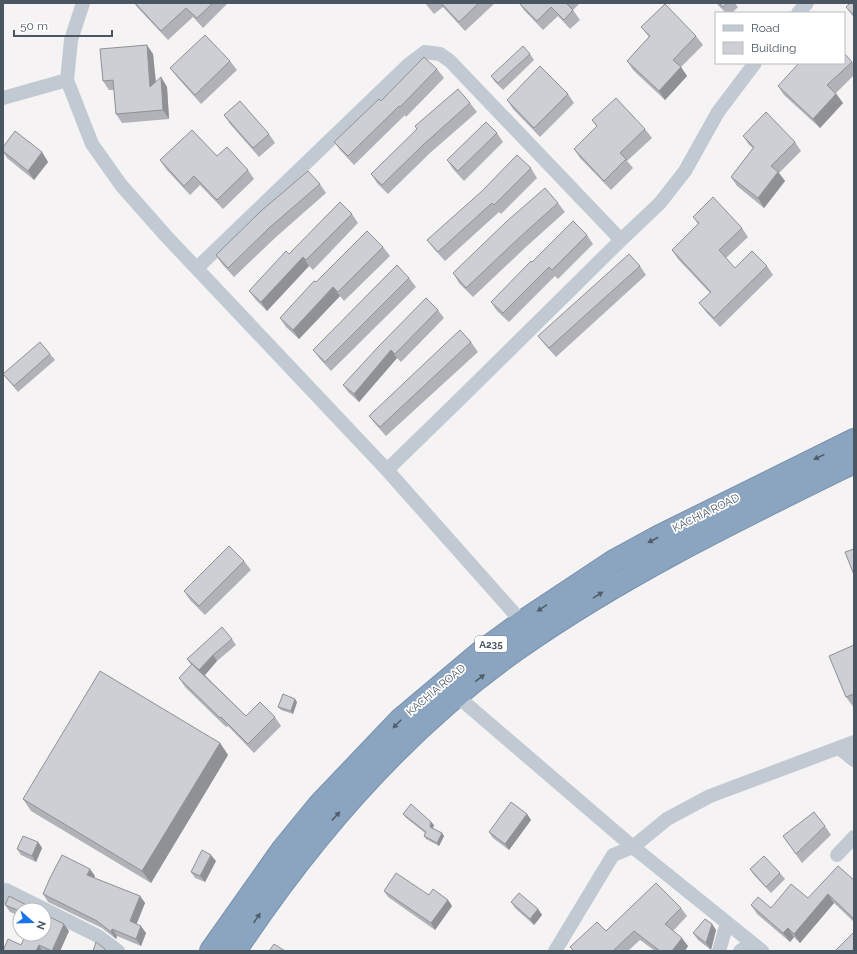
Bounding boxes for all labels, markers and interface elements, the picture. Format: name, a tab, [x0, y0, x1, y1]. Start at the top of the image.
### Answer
scale bar	[14, 12, 112, 38]
legend	[715, 12, 845, 64]
text: 50 m	[20, 19, 48, 33]
text: Road	[751, 21, 780, 35]
text: Building	[751, 41, 797, 55]
one-way arrow	[813, 454, 825, 460]
street label: KACHIA ROAD	[670, 491, 742, 535]
one-way arrow	[647, 536, 658, 543]
one-way arrow	[593, 592, 604, 599]
one-way arrow	[537, 604, 547, 612]
road number: A235	[475, 636, 507, 652]
street label: KACHIA ROAD	[404, 661, 468, 718]
one-way arrow	[475, 673, 486, 682]
one-way arrow	[392, 719, 402, 729]
one-way arrow	[332, 811, 341, 821]
north arrow	[12, 902, 52, 942]
one-way arrow	[253, 913, 261, 924]
text: N	[33, 919, 48, 931]

